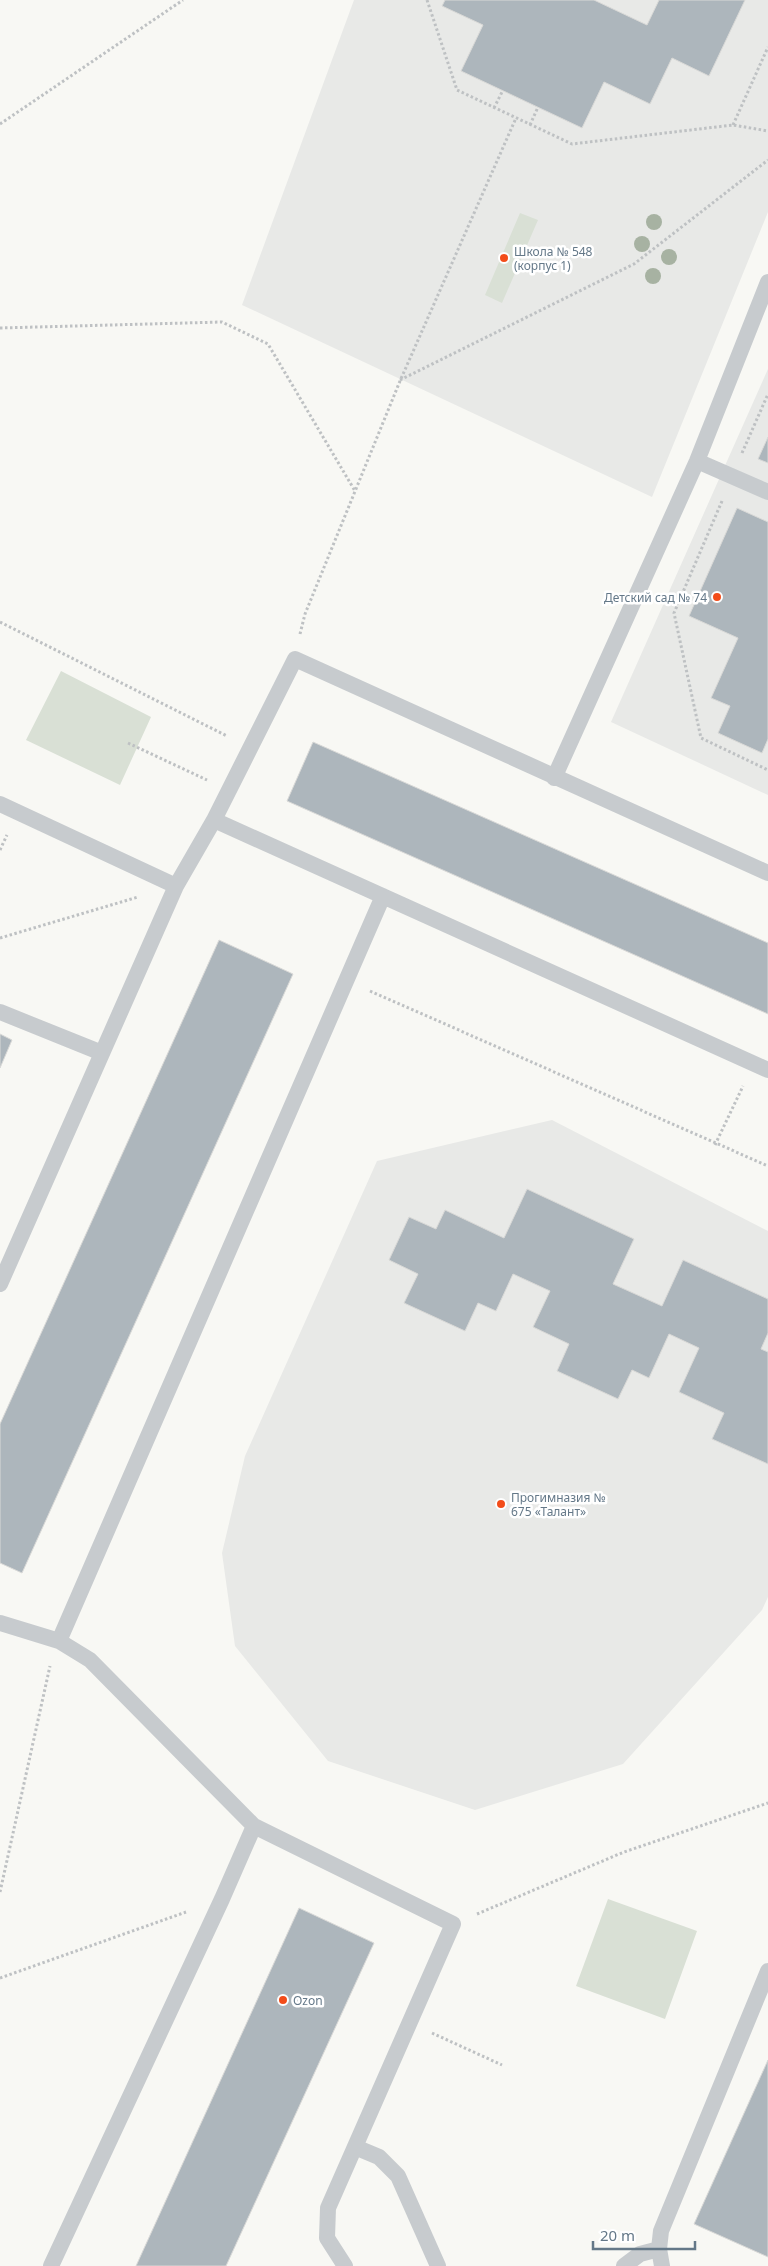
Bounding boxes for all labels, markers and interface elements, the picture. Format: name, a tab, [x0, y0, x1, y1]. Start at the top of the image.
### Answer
place label: Школа № 548 (корпус 1)	[514, 243, 593, 274]
marker: Школа № 548 (корпус 1)	[498, 252, 510, 264]
place label: Детский сад № 74	[604, 589, 707, 606]
marker: Детский сад № 74	[711, 591, 723, 603]
place label: Прогимназия № 675 «Талант»	[511, 1489, 606, 1520]
marker: Прогимназия № 675 «Талант»	[495, 1498, 507, 1510]
place label: Ozon	[293, 1992, 323, 2009]
marker: Ozon	[277, 1994, 289, 2006]
scale bar	[593, 2218, 696, 2250]
text: 20 m	[600, 2225, 635, 2245]

